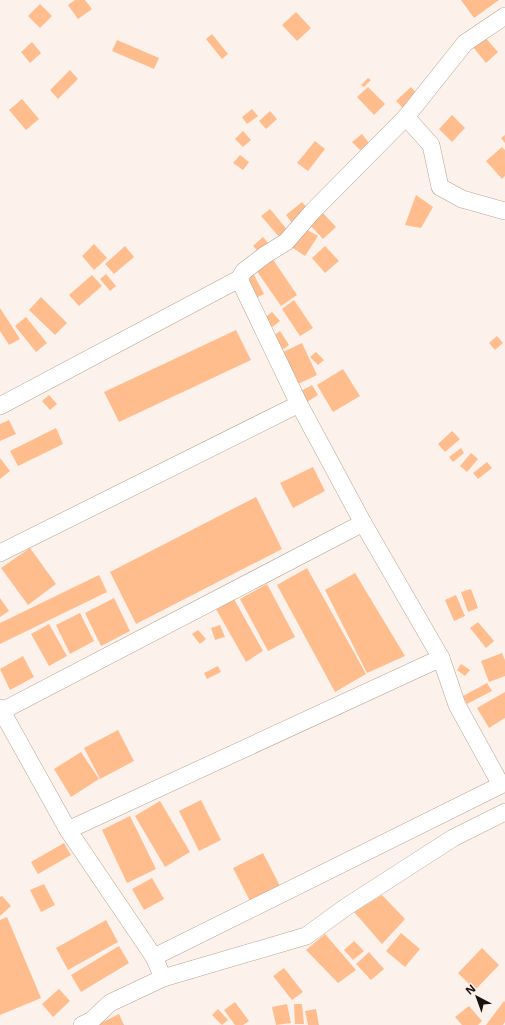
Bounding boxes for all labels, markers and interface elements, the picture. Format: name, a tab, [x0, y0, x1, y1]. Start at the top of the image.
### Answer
north arrow	[457, 977, 497, 1017]
text: N	[462, 980, 478, 998]

